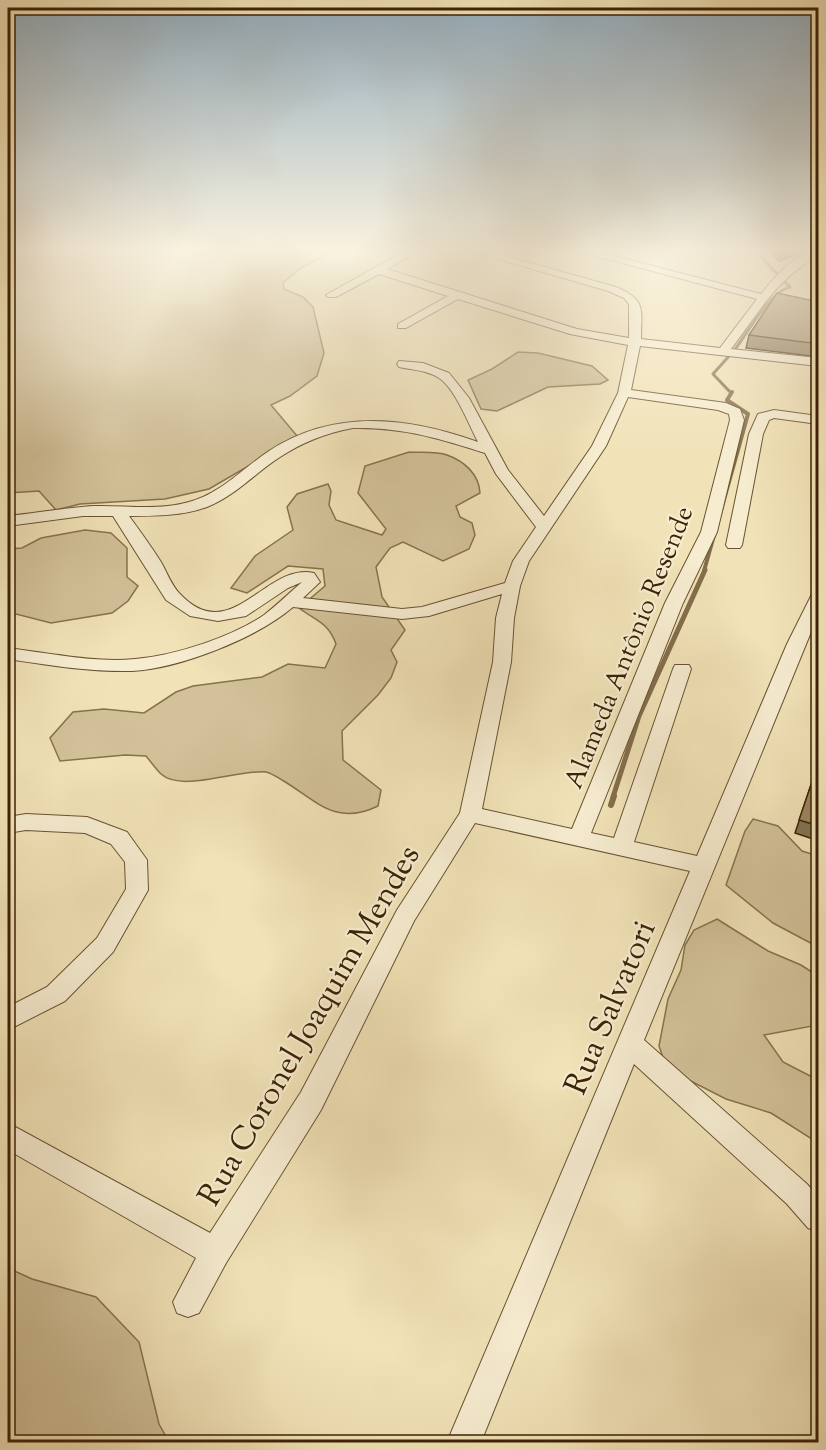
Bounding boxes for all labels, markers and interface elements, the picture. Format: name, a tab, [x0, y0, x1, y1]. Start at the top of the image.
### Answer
street label: Alameda Antônio Resende	[557, 501, 704, 795]
street label: Rua Coronel Joaquim Mendes	[188, 837, 433, 1216]
street label: Rua Salvatori	[554, 914, 669, 1102]

